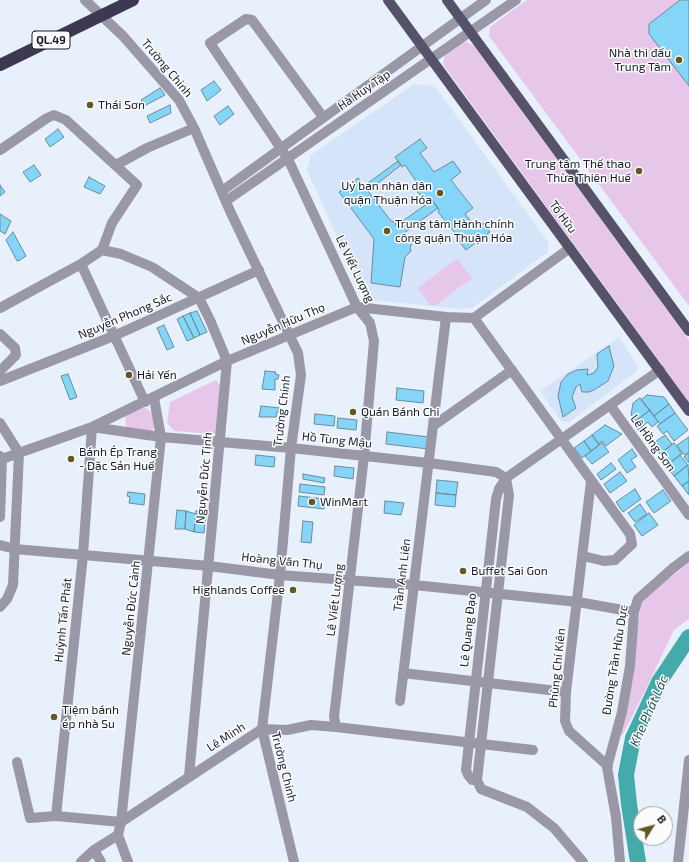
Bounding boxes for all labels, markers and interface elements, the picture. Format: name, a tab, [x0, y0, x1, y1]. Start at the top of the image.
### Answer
road number: QL.49	[32, 31, 70, 49]
street label: Trường Chinh	[138, 36, 196, 100]
place label: Nhà thi đấu Trung Tâm	[609, 46, 671, 74]
marker: Nhà thi đấu Trung Tâm	[674, 55, 684, 65]
street label: Hà Huy Tập	[335, 67, 393, 113]
place label: Thái Sơn	[98, 98, 145, 112]
marker: Thái Sơn	[85, 100, 95, 110]
place label: Trung tâm Thể thao Thừa Thiên Huế	[525, 157, 631, 185]
marker: Trung tâm Thể thao Thừa Thiên Huế	[634, 166, 644, 176]
place label: Uỷ ban nhân dân quận Thuận Hóa	[341, 179, 432, 207]
marker: Uỷ ban nhân dân quận Thuận Hóa	[435, 188, 445, 198]
street label: Tố Hữu	[546, 198, 580, 236]
place label: Trung tâm Hành chính công quận Thuận Hóa	[395, 217, 514, 245]
marker: Trung tâm Hành chính công quận Thuận Hóa	[382, 226, 392, 236]
street label: Lê Viết Lượng	[332, 233, 378, 305]
street label: Nguyễn Phong Sắc	[76, 290, 174, 342]
street label: Nguyễn Hữu Thọ	[239, 300, 327, 348]
place label: Hải Yến	[137, 368, 177, 382]
marker: Hải Yến	[124, 370, 134, 380]
street label: Trường Chinh	[270, 374, 294, 448]
place label: Quán Bánh Chi	[361, 405, 440, 419]
marker: Quán Bánh Chi	[348, 407, 358, 417]
street label: Lê Hồng Sơn	[627, 412, 679, 474]
street label: Hồ Tùng Mậu	[301, 429, 373, 451]
street label: Nguyễn Đức Tịnh	[193, 432, 215, 524]
place label: Bánh Ép Trang - Đặc Sản Huế	[79, 445, 157, 473]
marker: Bánh Ép Trang - Đặc Sản Huế	[66, 454, 76, 464]
place label: WinMart	[320, 495, 368, 509]
marker: WinMart	[307, 497, 317, 507]
street label: Trần Anh Liên	[390, 538, 414, 612]
street label: Hoàng Văn Thụ	[241, 550, 323, 572]
street label: Nguyễn Đức Cảnh	[119, 560, 143, 656]
street label: Lê Viết Lượng	[323, 563, 347, 637]
place label: Buffet Sai Gon	[471, 564, 548, 578]
marker: Buffet Sai Gon	[458, 566, 468, 576]
street label: Huỳnh Tấn Phát	[51, 577, 75, 663]
place label: Highlands Coffee	[193, 583, 285, 597]
marker: Highlands Coffee	[288, 585, 298, 595]
street label: Lê Quang Đạo	[457, 592, 479, 668]
street label: Đường Trần Hữu Dực	[599, 604, 631, 716]
street label: Phùng Chí Kiên	[546, 627, 568, 709]
water label: Khe Phát Lác	[626, 673, 672, 749]
place label: Tiệm bánh ép nhà Su	[62, 703, 119, 731]
marker: Tiệm bánh ép nhà Su	[49, 712, 59, 722]
street label: Lê Minh	[204, 719, 248, 755]
street label: Trường Chinh	[268, 730, 300, 804]
north arrow	[633, 806, 673, 846]
text: B	[655, 812, 669, 826]

